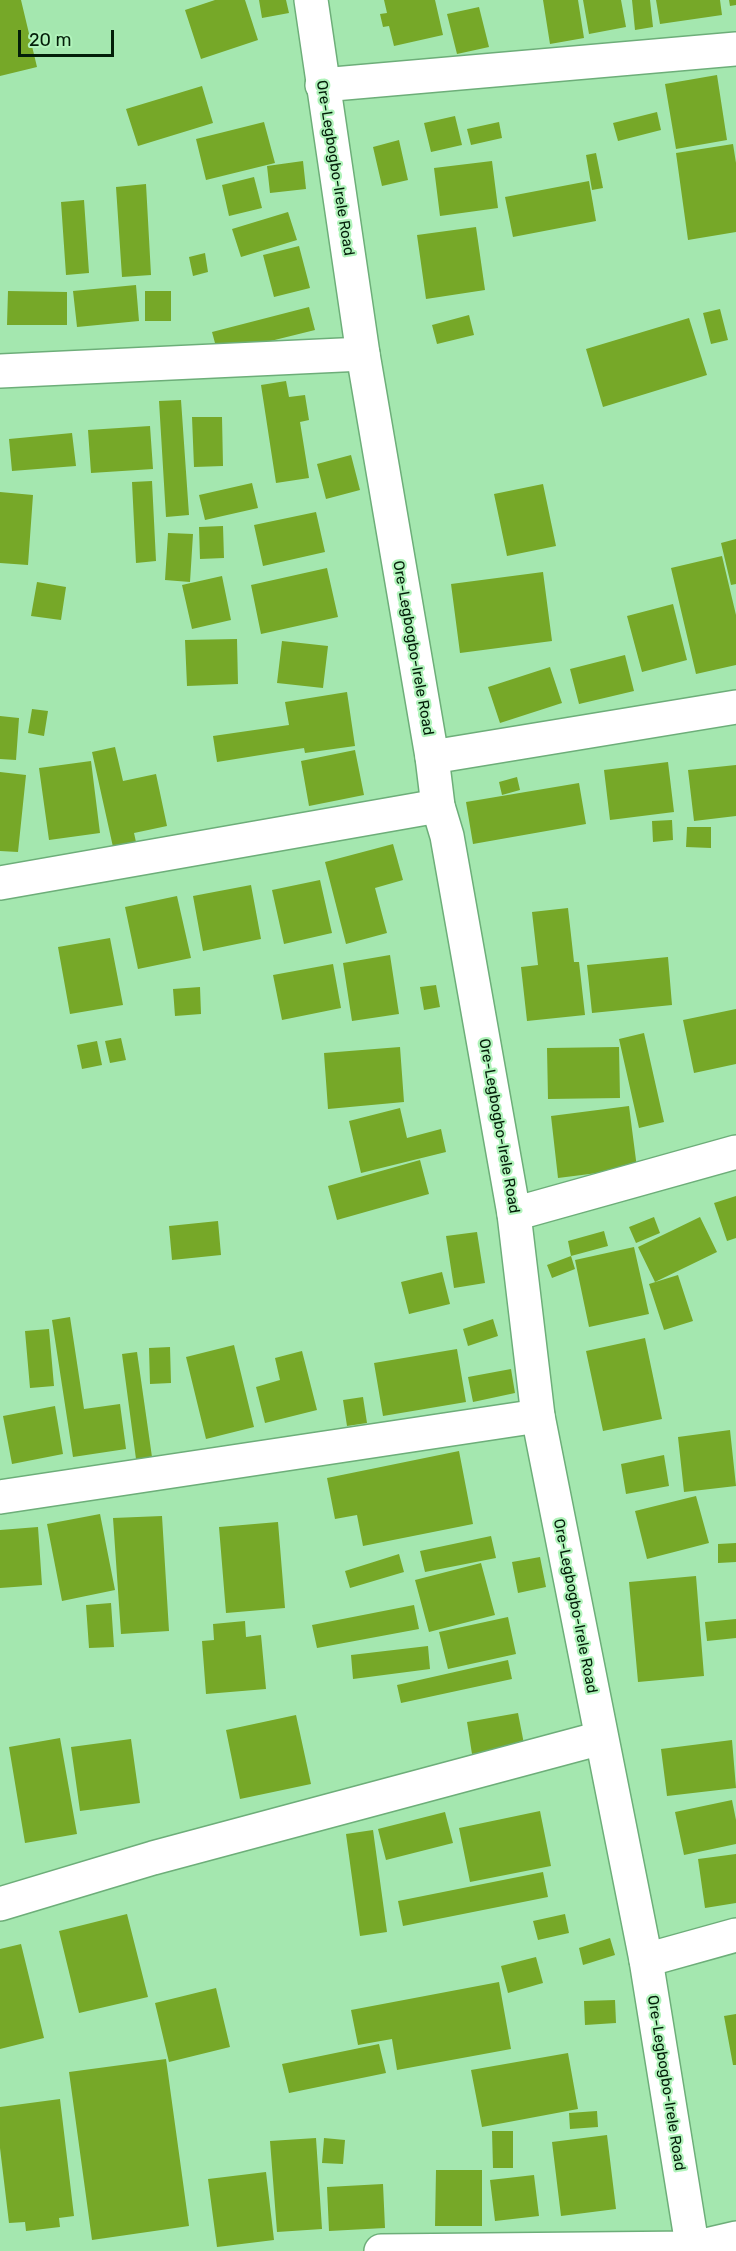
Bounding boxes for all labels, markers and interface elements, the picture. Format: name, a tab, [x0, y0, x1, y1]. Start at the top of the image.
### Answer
scale bar	[21, 18, 117, 56]
text: 20 m	[29, 29, 71, 51]
street label: Ore-Legbogbo-Irele Road	[312, 79, 358, 257]
street label: Ore-Legbogbo-Irele Road	[389, 559, 437, 737]
street label: Ore-Legbogbo-Irele Road	[475, 1037, 523, 1215]
street label: Ore-Legbogbo-Irele Road	[549, 1517, 601, 1695]
street label: Ore-Legbogbo-Irele Road	[643, 1994, 689, 2172]

